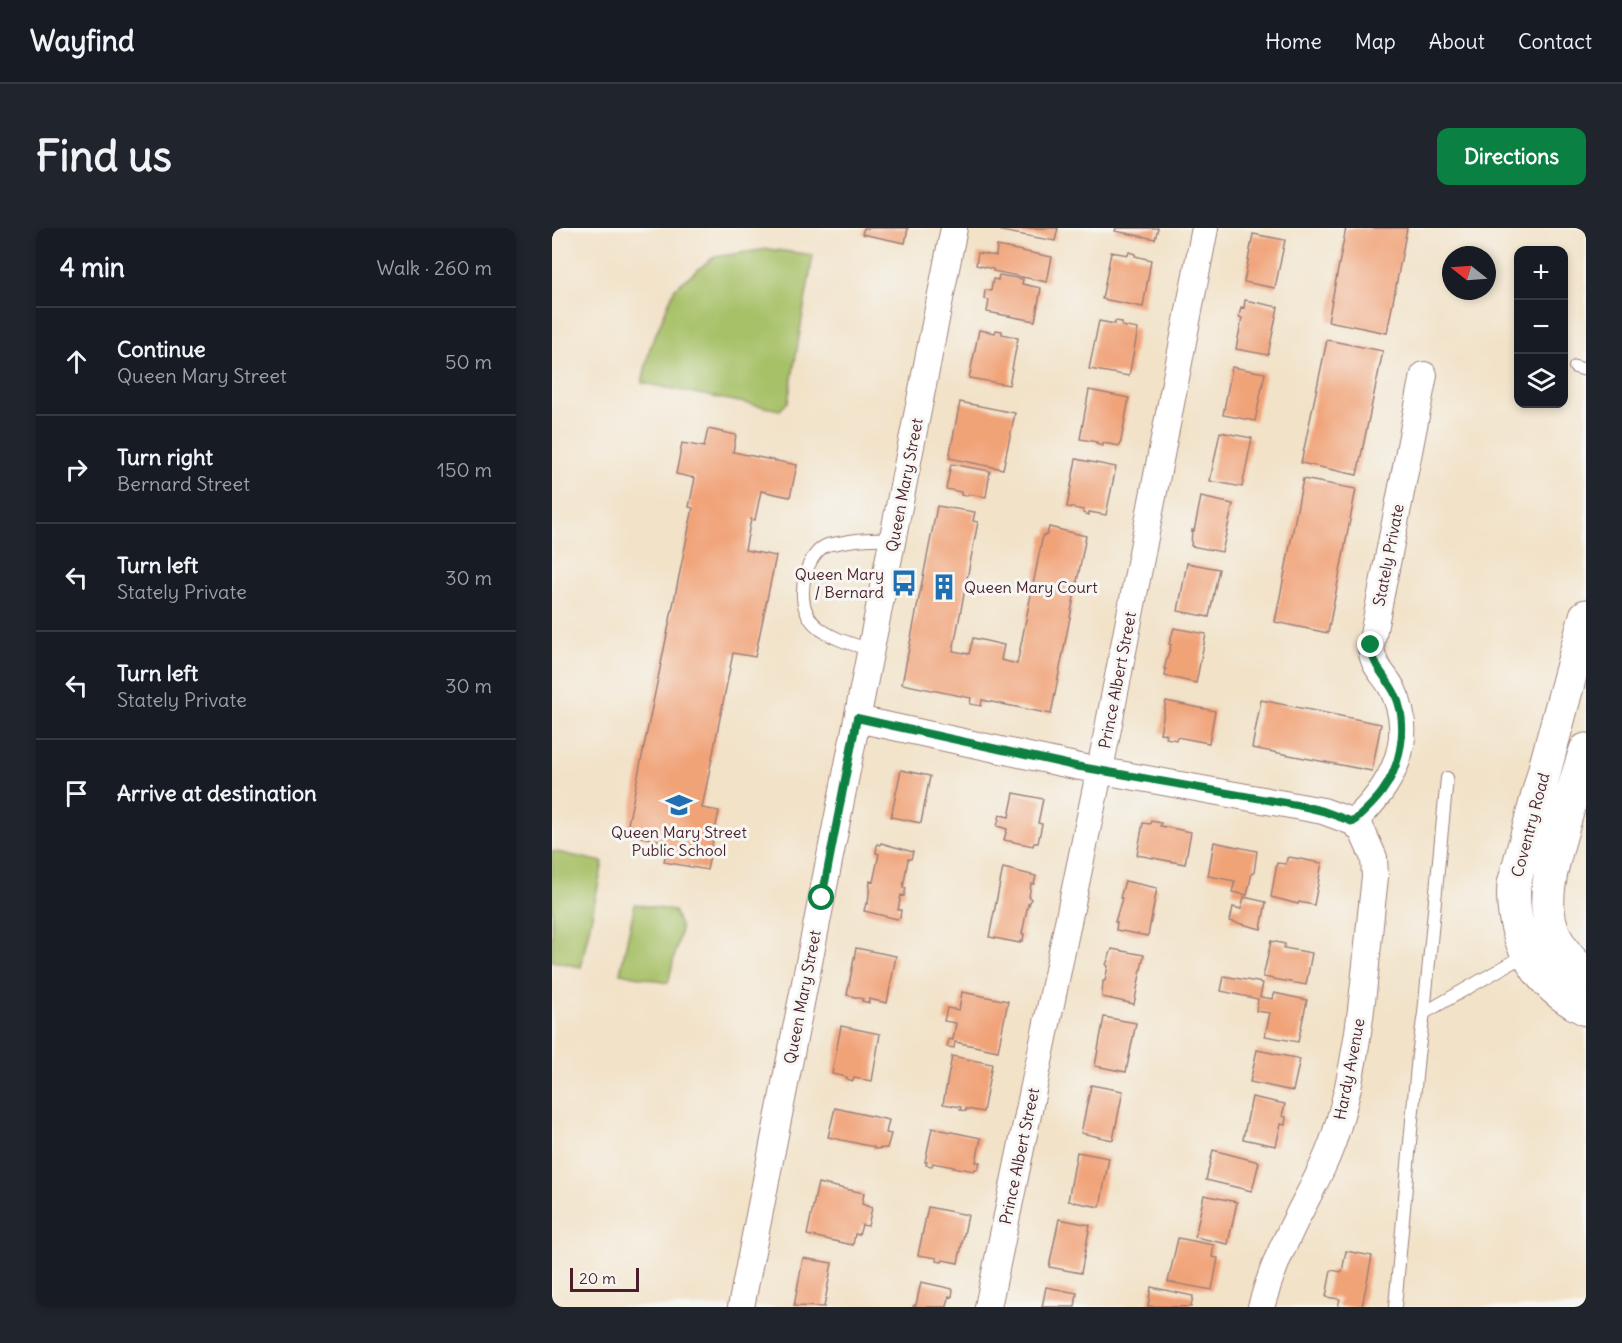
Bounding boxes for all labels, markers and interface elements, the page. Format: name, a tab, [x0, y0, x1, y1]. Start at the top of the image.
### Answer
text: Wayfind	[30, 23, 134, 59]
text: Home	[1265, 28, 1322, 55]
text: Map	[1355, 28, 1396, 55]
text: About	[1429, 28, 1485, 55]
text: Contact	[1518, 28, 1592, 55]
button: Directions	[1437, 128, 1586, 185]
text: Find us	[36, 130, 172, 182]
north arrow	[1442, 246, 1496, 300]
map controls	[1514, 246, 1568, 408]
button: +	[1514, 246, 1568, 300]
text: 4 min	[60, 251, 125, 284]
text: Walk · 260 m	[376, 255, 492, 280]
button: −	[1514, 300, 1568, 354]
text: Continue	[117, 335, 206, 363]
icon: ahead	[60, 345, 93, 378]
text: 50 m	[445, 349, 492, 374]
button: layers	[1514, 354, 1568, 408]
text: Queen Mary Street	[117, 363, 287, 388]
street label: Queen Mary Street	[881, 416, 927, 554]
text: Turn right	[117, 443, 213, 471]
icon: right	[60, 453, 93, 486]
text: 150 m	[437, 457, 492, 482]
text: Bernard Street	[117, 471, 250, 496]
street label: Stately Private	[1368, 502, 1408, 608]
text: Turn left	[117, 551, 198, 579]
icon: left	[60, 561, 93, 594]
place label: Queen Mary / Bernard	[795, 564, 884, 602]
text: 30 m	[445, 565, 492, 590]
bus stop icon: Queen Mary / Bernard	[889, 568, 919, 598]
building icon: Queen Mary Court	[929, 572, 959, 602]
place label: Queen Mary Court	[964, 577, 1098, 597]
text: Stately Private	[117, 579, 247, 604]
street label: Prince Albert Street	[1094, 609, 1140, 750]
route end	[1357, 631, 1383, 657]
text: Turn left	[117, 659, 198, 687]
icon: left	[60, 669, 93, 702]
text: 30 m	[445, 673, 492, 698]
text: Stately Private	[117, 687, 247, 712]
street label: Coventry Road	[1506, 771, 1554, 879]
icon: arrive	[60, 777, 93, 810]
text: Arrive at destination	[117, 779, 317, 807]
school or university icon: Queen Mary Street Public School	[664, 790, 694, 820]
place label: Queen Mary Street Public School	[611, 822, 747, 860]
route start	[808, 884, 834, 910]
street label: Queen Mary Street	[779, 928, 825, 1066]
street label: Hardy Avenue	[1329, 1017, 1369, 1121]
street label: Prince Albert Street	[995, 1085, 1043, 1226]
scale bar	[570, 1265, 639, 1292]
text: 20 m	[579, 1268, 616, 1288]

